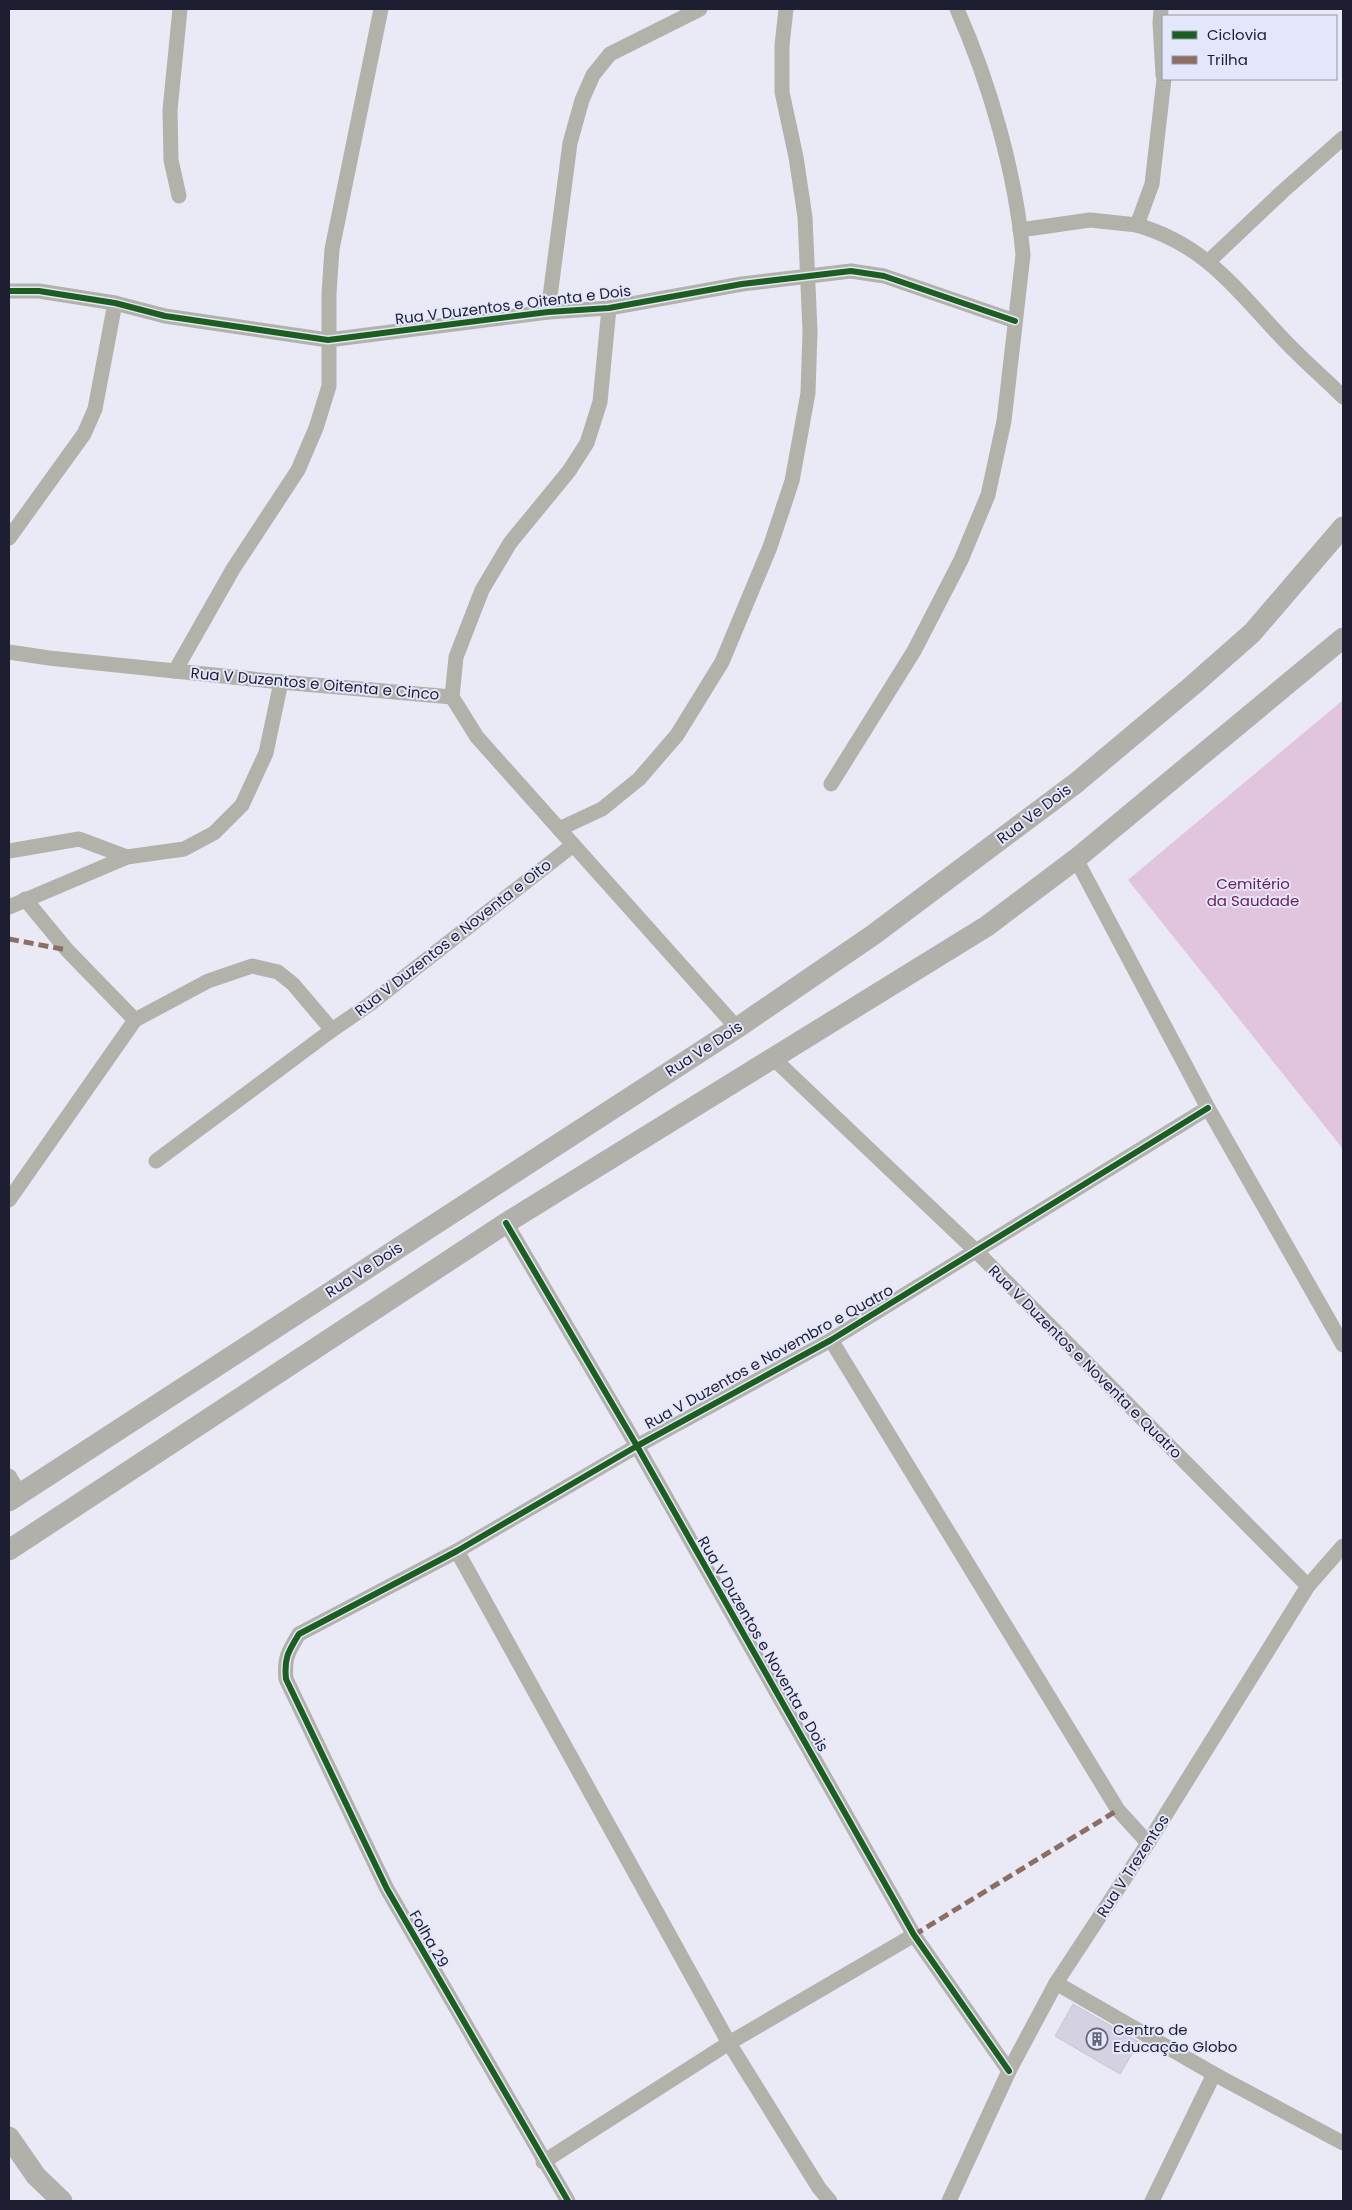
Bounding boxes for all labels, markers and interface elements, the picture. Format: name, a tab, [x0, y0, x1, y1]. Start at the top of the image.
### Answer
legend	[1162, 15, 1337, 80]
text: Ciclovia	[1207, 24, 1267, 45]
text: Trilha	[1207, 49, 1248, 70]
street label: Rua V Duzentos e Oitenta e Dois	[394, 280, 632, 329]
street label: Rua V Duzentos e Oitenta e Cinco	[190, 662, 440, 705]
street label: Rua Ve Dois	[992, 779, 1075, 848]
street label: Rua V Duzentos e Noventa e Oito	[350, 854, 555, 1021]
park label: Cemitério da Saudade	[1207, 873, 1299, 911]
street label: Rua Ve Dois	[661, 1016, 747, 1081]
street label: Rua Ve Dois	[321, 1237, 407, 1302]
street label: Rua V Duzentos e Noventa e Quatro	[984, 1260, 1187, 1463]
street label: Rua V Duzentos e Novembro e Quatro	[641, 1279, 897, 1434]
street label: Rua V Duzentos e Noventa e Dois	[693, 1532, 834, 1755]
street label: Rua V Trezentos	[1091, 1810, 1174, 1921]
street label: Folha 29	[405, 1906, 454, 1971]
place label: Centro de Educação Globo	[1113, 2019, 1237, 2057]
building icon: Centro de Educação Globo	[1085, 2027, 1109, 2051]

